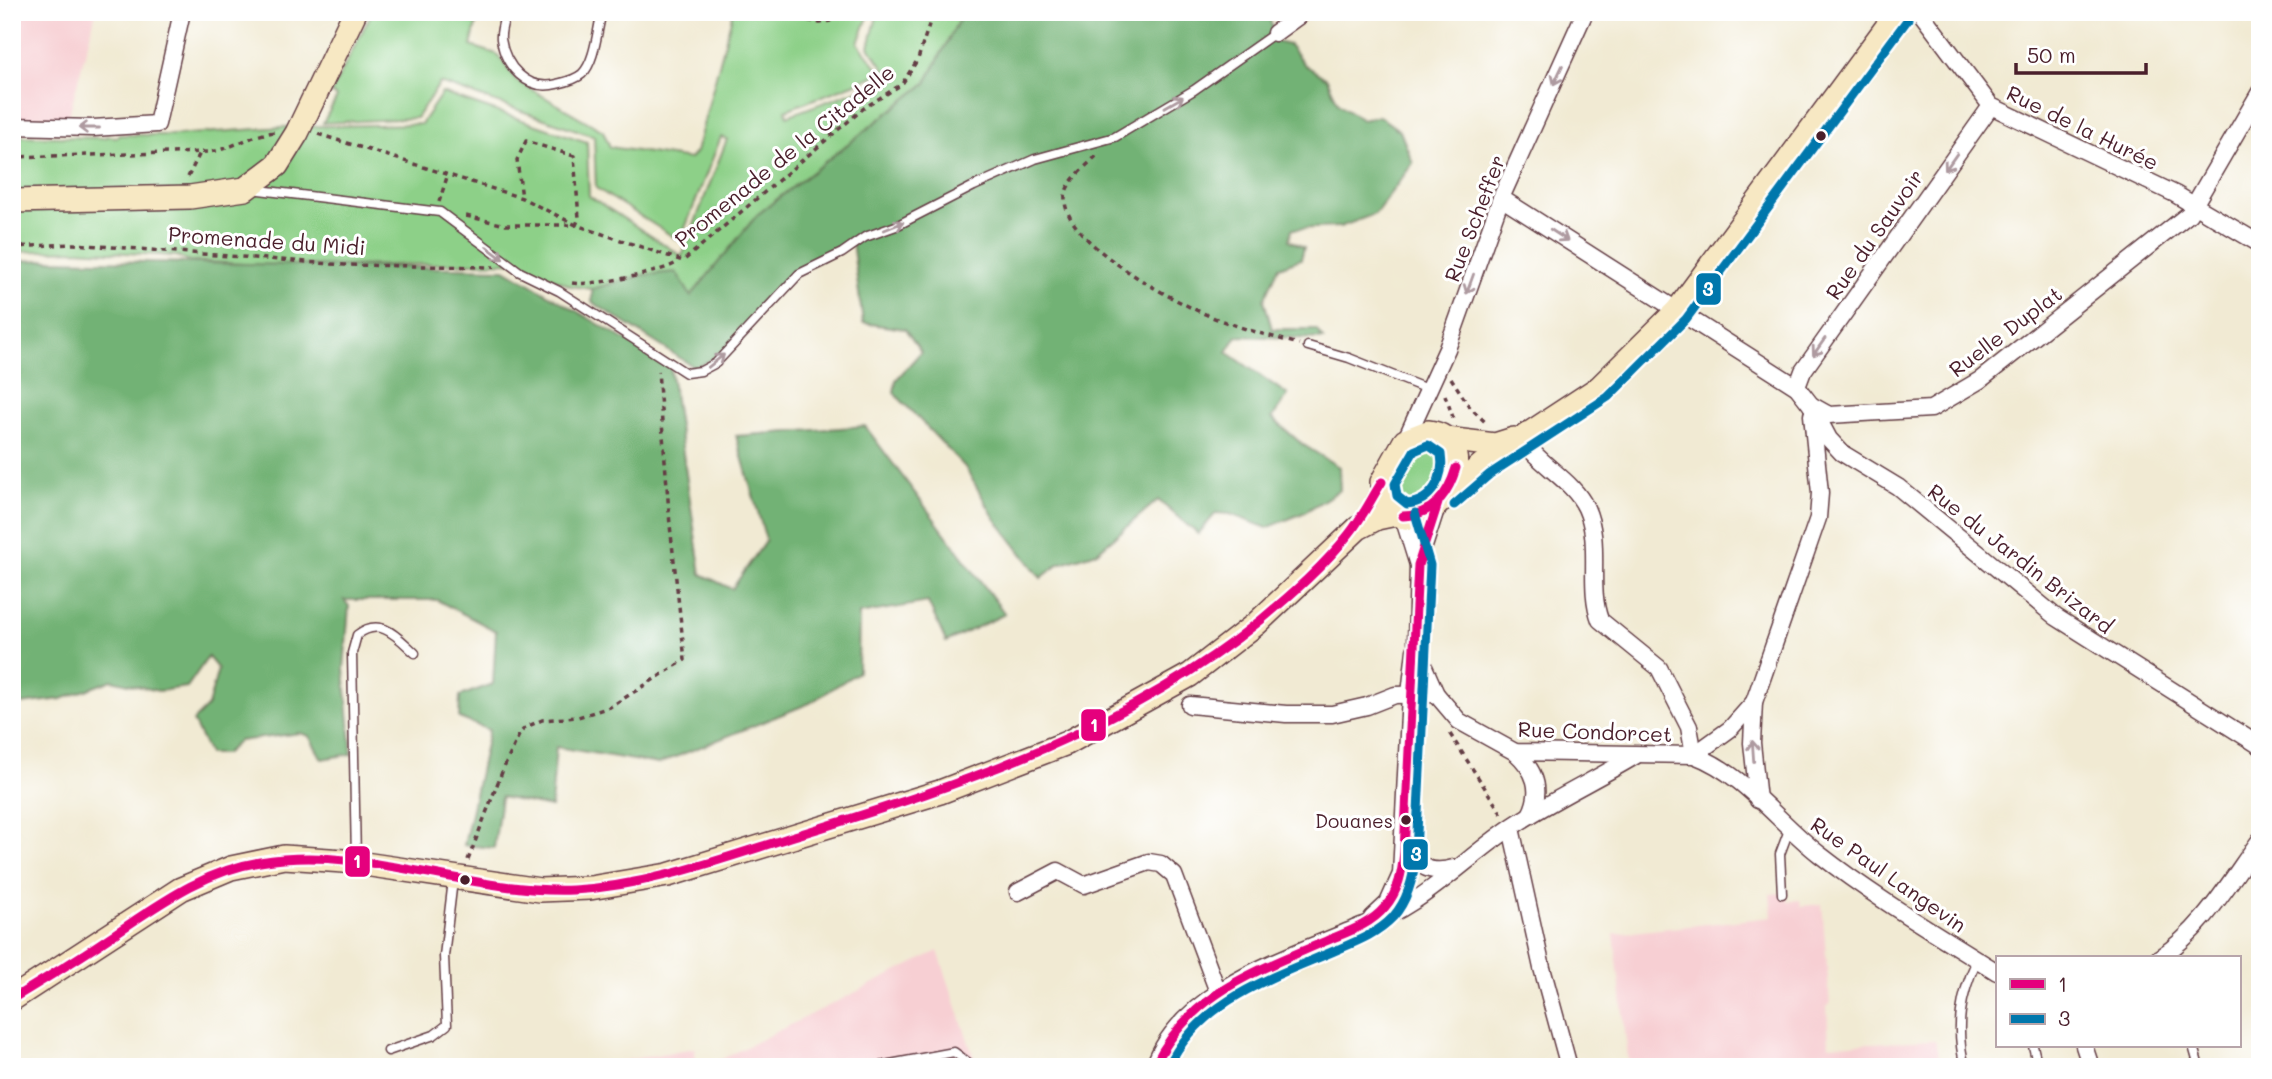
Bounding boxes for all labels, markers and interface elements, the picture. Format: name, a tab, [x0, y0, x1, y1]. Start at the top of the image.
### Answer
scale bar	[2016, 32, 2146, 76]
text: 50 m	[2027, 41, 2076, 68]
street label: Promenade de la Citadelle	[669, 58, 899, 252]
one-way arrow	[1551, 64, 1565, 85]
street label: Rue de la Hurée	[2003, 79, 2163, 175]
one-way arrow	[1163, 95, 1183, 109]
one-way arrow	[78, 121, 101, 134]
unlabelled marker	[1814, 129, 1828, 143]
street label: Rue Scheffer	[1437, 151, 1511, 285]
one-way arrow	[1944, 152, 1958, 171]
street label: Rue du Sauvoir	[1819, 164, 1929, 304]
one-way arrow	[883, 219, 904, 232]
street label: Promenade du Midi	[167, 220, 367, 260]
one-way arrow	[1548, 228, 1568, 242]
one-way arrow	[485, 246, 504, 261]
line badge: 3	[1695, 272, 1722, 306]
one-way arrow	[1463, 273, 1475, 295]
text: 3	[1702, 276, 1714, 301]
street label: Ruelle Duplat	[1943, 280, 2067, 382]
one-way arrow	[1812, 337, 1826, 356]
one-way arrow	[706, 353, 724, 368]
street label: Rue du Jardin Brizard	[1923, 477, 2119, 639]
line badge: 1	[1080, 708, 1107, 742]
text: 1	[1090, 712, 1098, 737]
street label: Rue Condorcet	[1517, 715, 1673, 747]
one-way arrow	[1746, 741, 1759, 763]
place label: Douanes	[1315, 808, 1393, 833]
street label: Rue Paul Langevin	[1806, 810, 1972, 938]
marker: Douanes	[1399, 813, 1413, 827]
line badge: 3	[1402, 838, 1429, 871]
text: 3	[1410, 841, 1422, 866]
line badge: 1	[344, 845, 371, 878]
text: 1	[353, 848, 361, 873]
unlabelled marker	[458, 873, 472, 887]
legend	[1996, 956, 2240, 1048]
text: 1	[2058, 970, 2067, 997]
text: 3	[2058, 1004, 2070, 1031]

